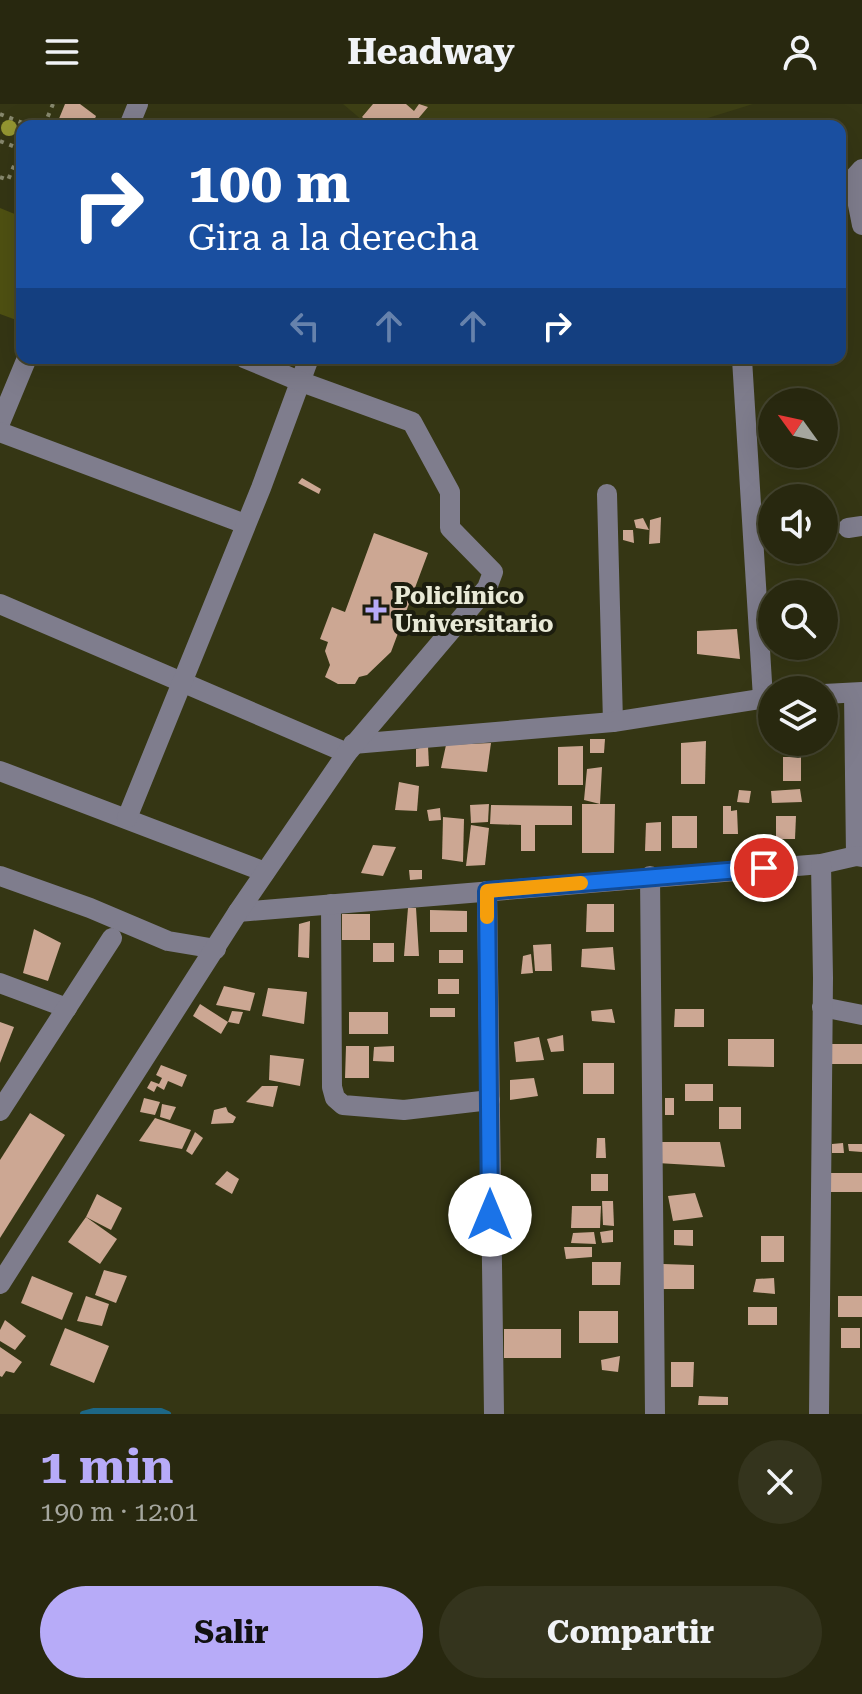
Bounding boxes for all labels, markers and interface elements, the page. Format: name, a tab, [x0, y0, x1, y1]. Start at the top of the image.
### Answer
icon: menu	[40, 30, 84, 74]
icon: person	[778, 30, 822, 74]
text: Headway	[347, 31, 515, 73]
text: 100 m	[188, 150, 350, 216]
icon: right	[56, 152, 160, 256]
text: Gira a la derecha	[188, 217, 479, 259]
icon: left	[283, 304, 327, 348]
icon: ahead	[367, 304, 411, 348]
icon: ahead	[451, 304, 495, 348]
icon: right	[535, 304, 579, 348]
north arrow	[758, 388, 838, 468]
map controls	[758, 388, 838, 756]
button: sound	[758, 484, 838, 564]
button: search	[758, 580, 838, 660]
place label: Policlínico Universitario	[394, 582, 553, 638]
marker: Policlínico Universitario	[365, 599, 387, 621]
button: layers	[758, 676, 838, 756]
pin	[730, 834, 798, 902]
icon: arrive	[742, 846, 786, 890]
position arrow	[448, 1173, 532, 1257]
text: 1 min	[40, 1439, 173, 1495]
button: close	[738, 1440, 822, 1524]
text: 190 m · 12:01	[40, 1497, 199, 1527]
button: Salir	[40, 1586, 423, 1678]
button: Compartir	[439, 1586, 822, 1678]

